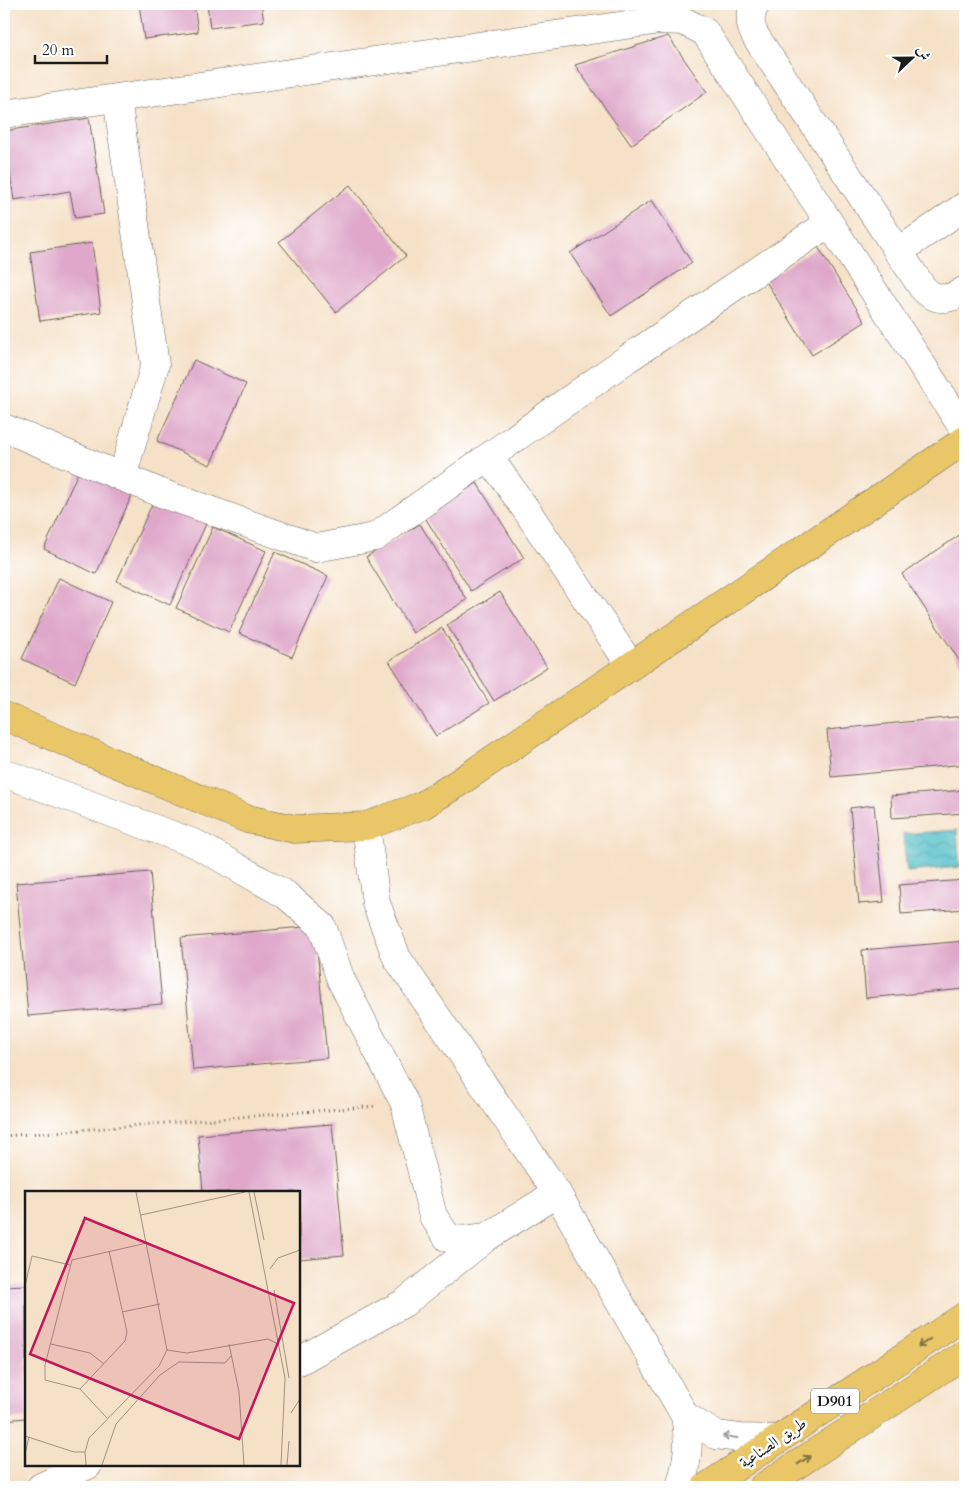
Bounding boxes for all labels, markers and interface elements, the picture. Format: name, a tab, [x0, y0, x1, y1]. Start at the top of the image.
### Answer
scale bar	[35, 32, 108, 64]
north arrow	[886, 32, 936, 82]
text: 20 m	[42, 40, 74, 60]
text: ش	[912, 43, 935, 63]
inset map	[25, 1191, 300, 1466]
one-way arrow	[918, 1338, 932, 1348]
road number: D901	[811, 1388, 859, 1414]
street label: طريق الصناعية	[735, 1412, 811, 1474]
one-way arrow	[722, 1432, 738, 1442]
one-way arrow	[796, 1455, 810, 1465]

